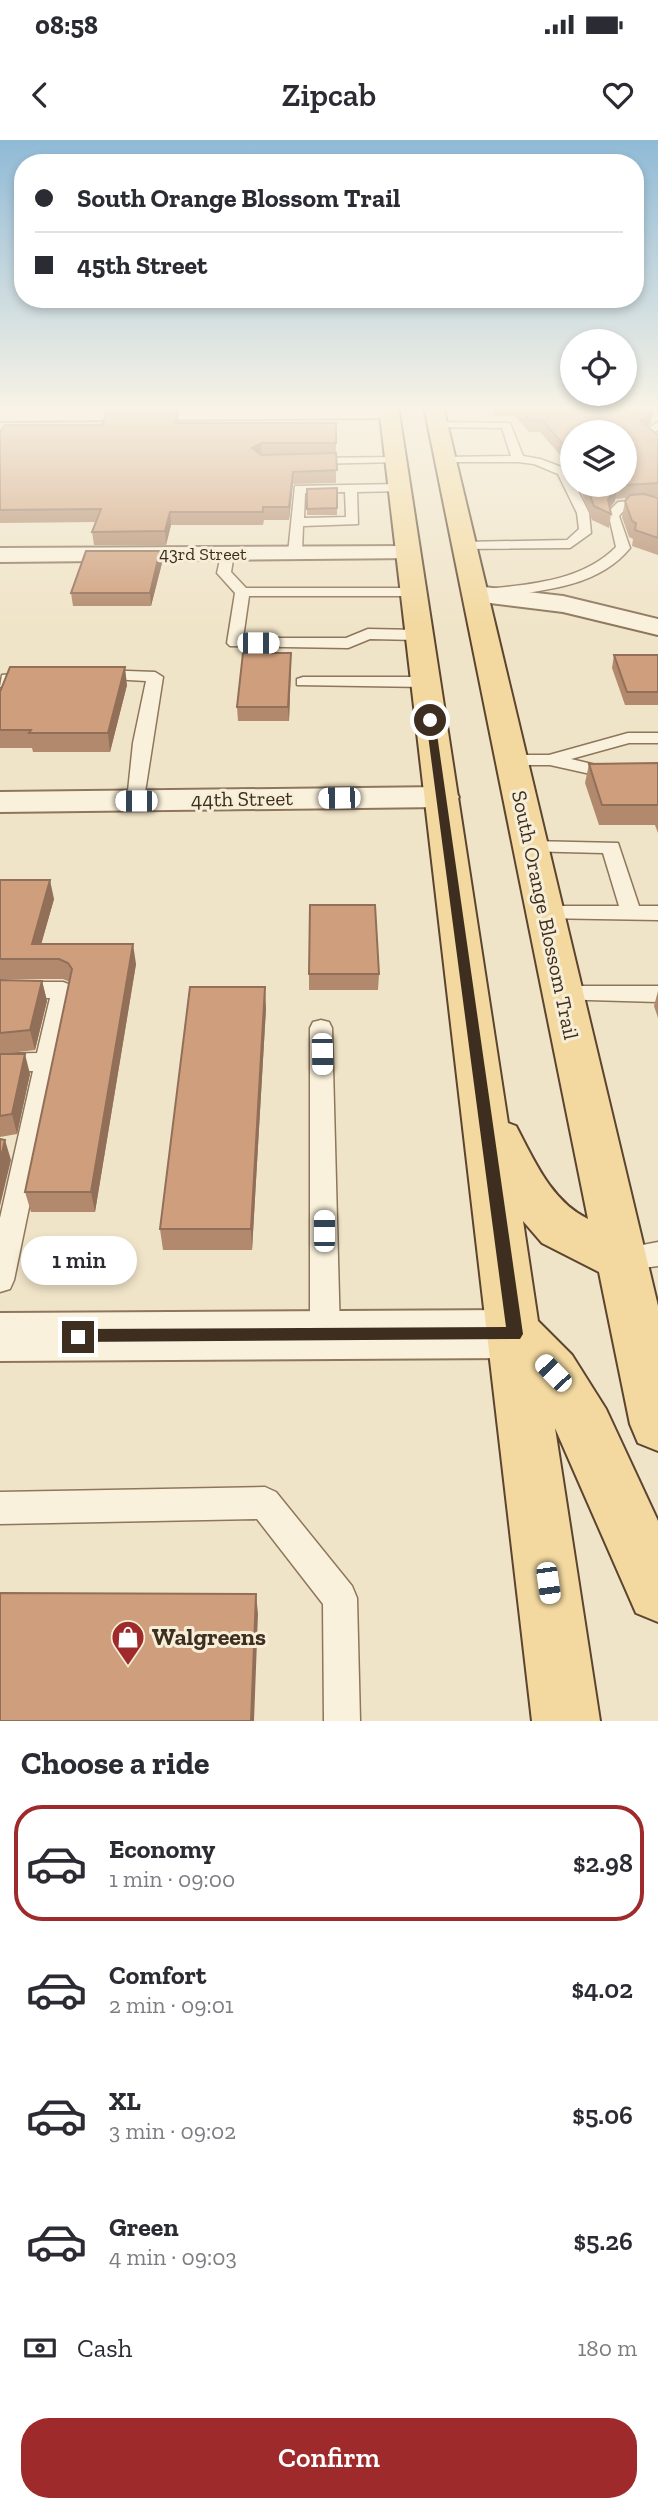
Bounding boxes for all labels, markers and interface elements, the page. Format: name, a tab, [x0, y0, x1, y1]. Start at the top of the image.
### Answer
text: 08:58	[35, 9, 98, 41]
icon: back	[21, 76, 59, 114]
text: Zipcab	[282, 76, 376, 114]
icon: heart	[599, 76, 637, 114]
text: South Orange Blossom Trail	[77, 182, 400, 214]
text: 45th Street	[77, 249, 207, 281]
map controls	[560, 329, 637, 497]
button: locate	[560, 329, 637, 406]
button: layers	[560, 420, 637, 497]
street label: 43rd Street	[159, 543, 247, 565]
car	[238, 633, 280, 654]
route start	[414, 704, 446, 736]
street label: 44th Street	[191, 785, 293, 812]
car	[318, 787, 361, 809]
street label: South Orange Blossom Trail	[507, 788, 584, 1042]
car	[116, 791, 158, 812]
car	[312, 1033, 333, 1075]
car	[314, 1210, 335, 1252]
callout: 1 min	[20, 1236, 136, 1284]
text: 1 min	[52, 1246, 106, 1274]
route end	[62, 1321, 94, 1353]
car	[531, 1351, 576, 1395]
car	[535, 1561, 562, 1605]
shop icon: Walgreens	[109, 1618, 147, 1667]
place label: Walgreens	[152, 1622, 266, 1651]
text: Choose a ride	[21, 1744, 209, 1782]
icon: car	[25, 1832, 88, 1895]
text: Economy	[109, 1833, 215, 1865]
text: $2.98	[573, 1847, 633, 1879]
text: 1 min · 09:00	[109, 1865, 235, 1893]
icon: car	[25, 1958, 88, 2021]
text: Comfort	[109, 1959, 206, 1991]
text: $4.02	[571, 1973, 633, 2005]
text: 2 min · 09:01	[109, 1991, 234, 2019]
icon: car	[25, 2084, 88, 2147]
text: XL	[109, 2085, 141, 2117]
text: $5.06	[572, 2099, 633, 2131]
text: 3 min · 09:02	[109, 2117, 236, 2145]
icon: car	[25, 2210, 88, 2273]
text: Green	[109, 2211, 179, 2243]
text: $5.26	[574, 2225, 633, 2257]
text: 4 min · 09:03	[109, 2243, 237, 2271]
icon: cash	[21, 2329, 59, 2367]
text: Cash	[77, 2332, 132, 2364]
text: 180 m	[577, 2334, 637, 2362]
button: Confirm	[21, 2418, 637, 2498]

